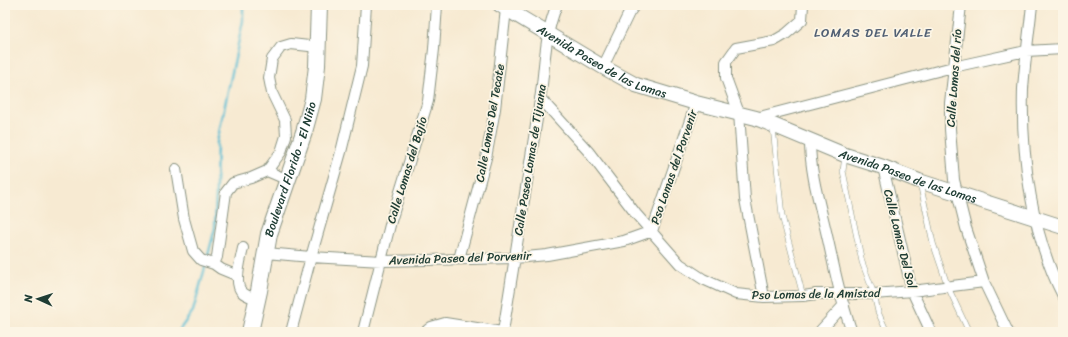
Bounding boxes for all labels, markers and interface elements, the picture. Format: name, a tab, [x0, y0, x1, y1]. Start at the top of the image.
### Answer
street label: Avenida Paseo de las Lomas	[532, 18, 669, 105]
district label: LOMAS DEL VALLE	[814, 21, 932, 44]
street label: Calle Lomas del río	[940, 28, 968, 128]
street label: Calle Lomas Del Tecate	[469, 62, 511, 184]
street label: Calle Paseo Lomas de Tijuana	[507, 83, 553, 237]
street label: Boulevard Florido - El Niño	[258, 99, 323, 240]
street label: Pso Lomas del Porvenir	[644, 106, 704, 227]
street label: Calle Lomas del Bajío	[380, 114, 434, 226]
street label: Avenida Paseo de las Lomas	[834, 142, 980, 210]
street label: Calle Lomas Del Sol	[877, 187, 923, 292]
street label: Avenida Paseo del Porvenir	[387, 244, 533, 272]
north arrow	[18, 279, 58, 319]
street label: Pso Lomas de la Amistad	[751, 282, 881, 306]
text: N	[19, 294, 38, 304]

